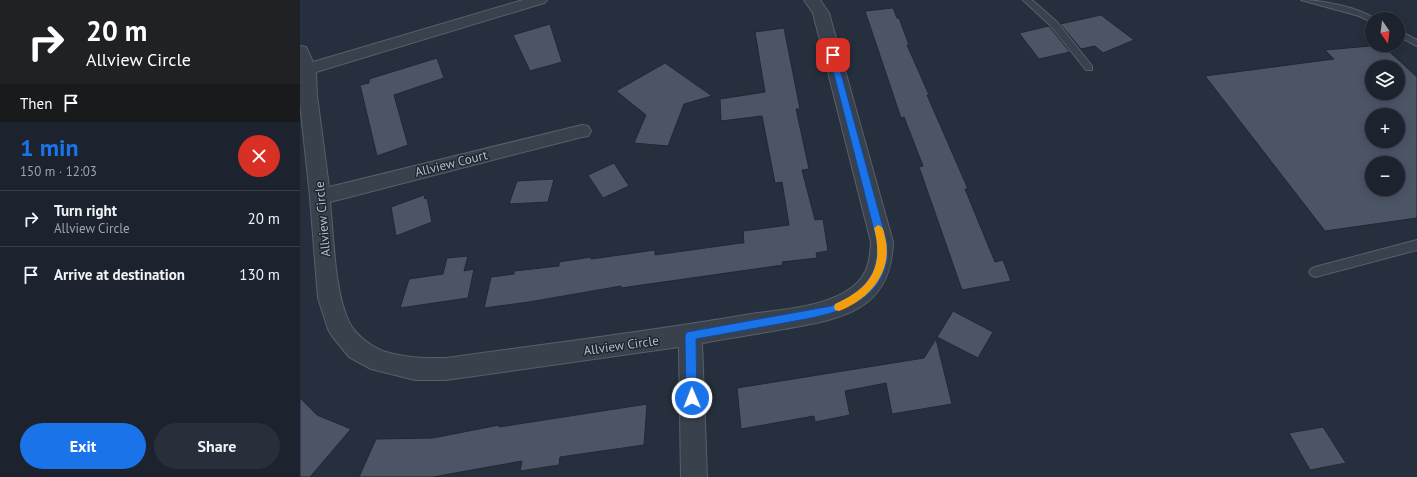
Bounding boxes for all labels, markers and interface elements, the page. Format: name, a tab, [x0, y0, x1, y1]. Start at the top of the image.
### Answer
text: 20 m	[86, 12, 147, 49]
north arrow	[1365, 12, 1405, 52]
map controls	[1365, 12, 1405, 196]
icon: right	[20, 16, 72, 68]
pin	[816, 38, 850, 72]
icon: arrive	[822, 44, 844, 66]
text: Allview Circle	[86, 48, 191, 71]
button: layers	[1365, 60, 1405, 100]
icon: arrive	[60, 92, 82, 114]
text: Then	[20, 94, 52, 113]
button: +	[1365, 108, 1405, 148]
text: 1 min	[20, 132, 79, 163]
button: close	[238, 135, 280, 177]
street label: Allview Court	[413, 146, 490, 181]
button: −	[1365, 156, 1405, 196]
text: 150 m · 12:03	[20, 163, 97, 180]
street label: Allview Circle	[311, 181, 334, 257]
text: Turn right	[54, 201, 117, 220]
icon: right	[20, 208, 42, 230]
text: 20 m	[247, 209, 280, 228]
text: Allview Circle	[54, 220, 130, 237]
icon: arrive	[20, 264, 42, 286]
text: Arrive at destination	[54, 265, 185, 284]
text: 130 m	[239, 265, 280, 284]
street label: Allview Circle	[582, 332, 660, 359]
position arrow	[671, 377, 713, 419]
button: Exit	[20, 423, 146, 469]
button: Share	[154, 423, 280, 469]

